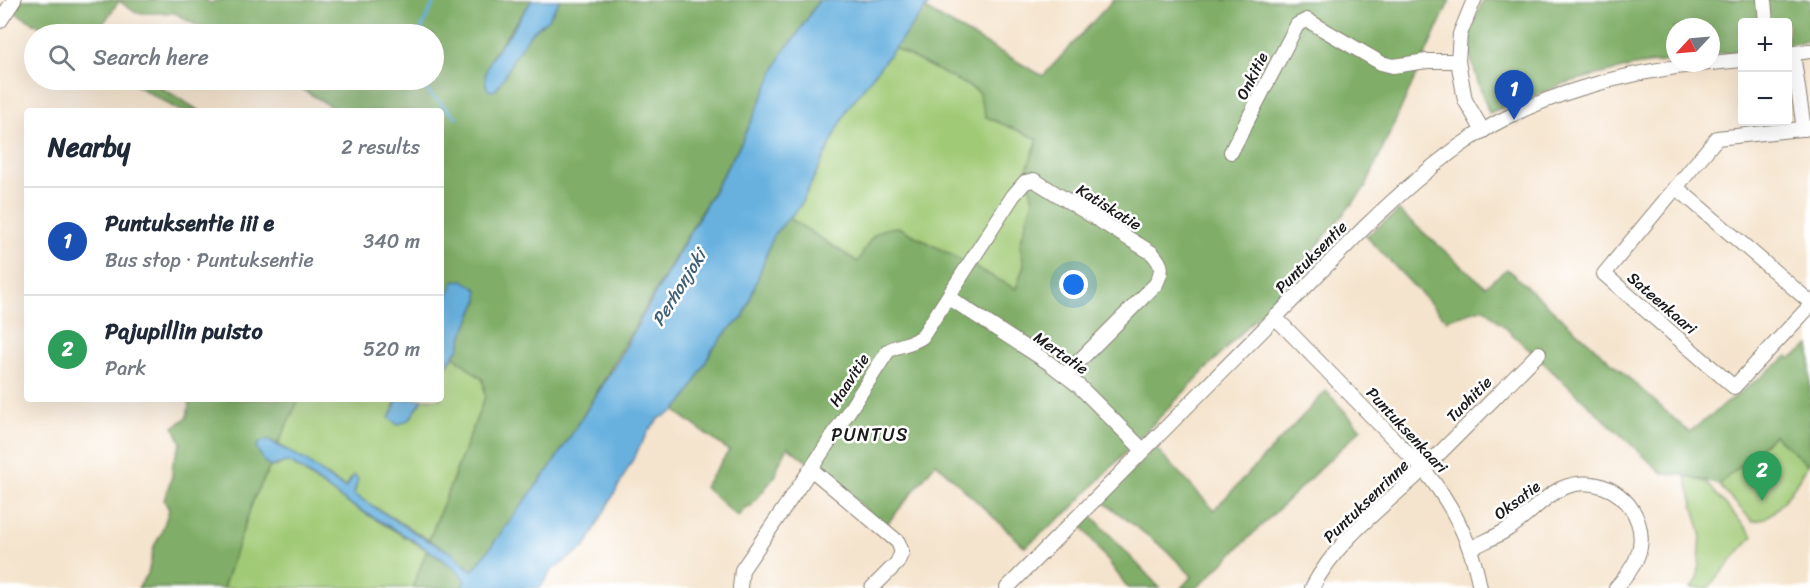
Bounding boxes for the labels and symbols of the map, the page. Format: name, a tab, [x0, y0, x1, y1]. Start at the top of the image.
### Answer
north arrow	[1666, 18, 1720, 72]
street label: Onkitie	[1228, 47, 1277, 105]
pin: 1	[1494, 70, 1534, 120]
street label: Katiskatie	[1070, 175, 1148, 239]
street label: Puntuksentie	[1268, 214, 1354, 300]
water label: Perhonjoki	[643, 240, 717, 333]
street label: Sateenkaari	[1620, 264, 1704, 342]
your location	[1059, 270, 1088, 299]
street label: Mertatie	[1027, 323, 1095, 383]
street label: Haavitie	[821, 347, 877, 413]
street label: Tuohitie	[1439, 369, 1499, 429]
street label: Puntuksenkaari	[1359, 380, 1456, 481]
district label: PUNTUS	[831, 419, 909, 451]
street label: Puntuksenrinne	[1316, 452, 1416, 550]
pin: 2	[1742, 452, 1782, 501]
street label: Oksatie	[1487, 472, 1547, 527]

